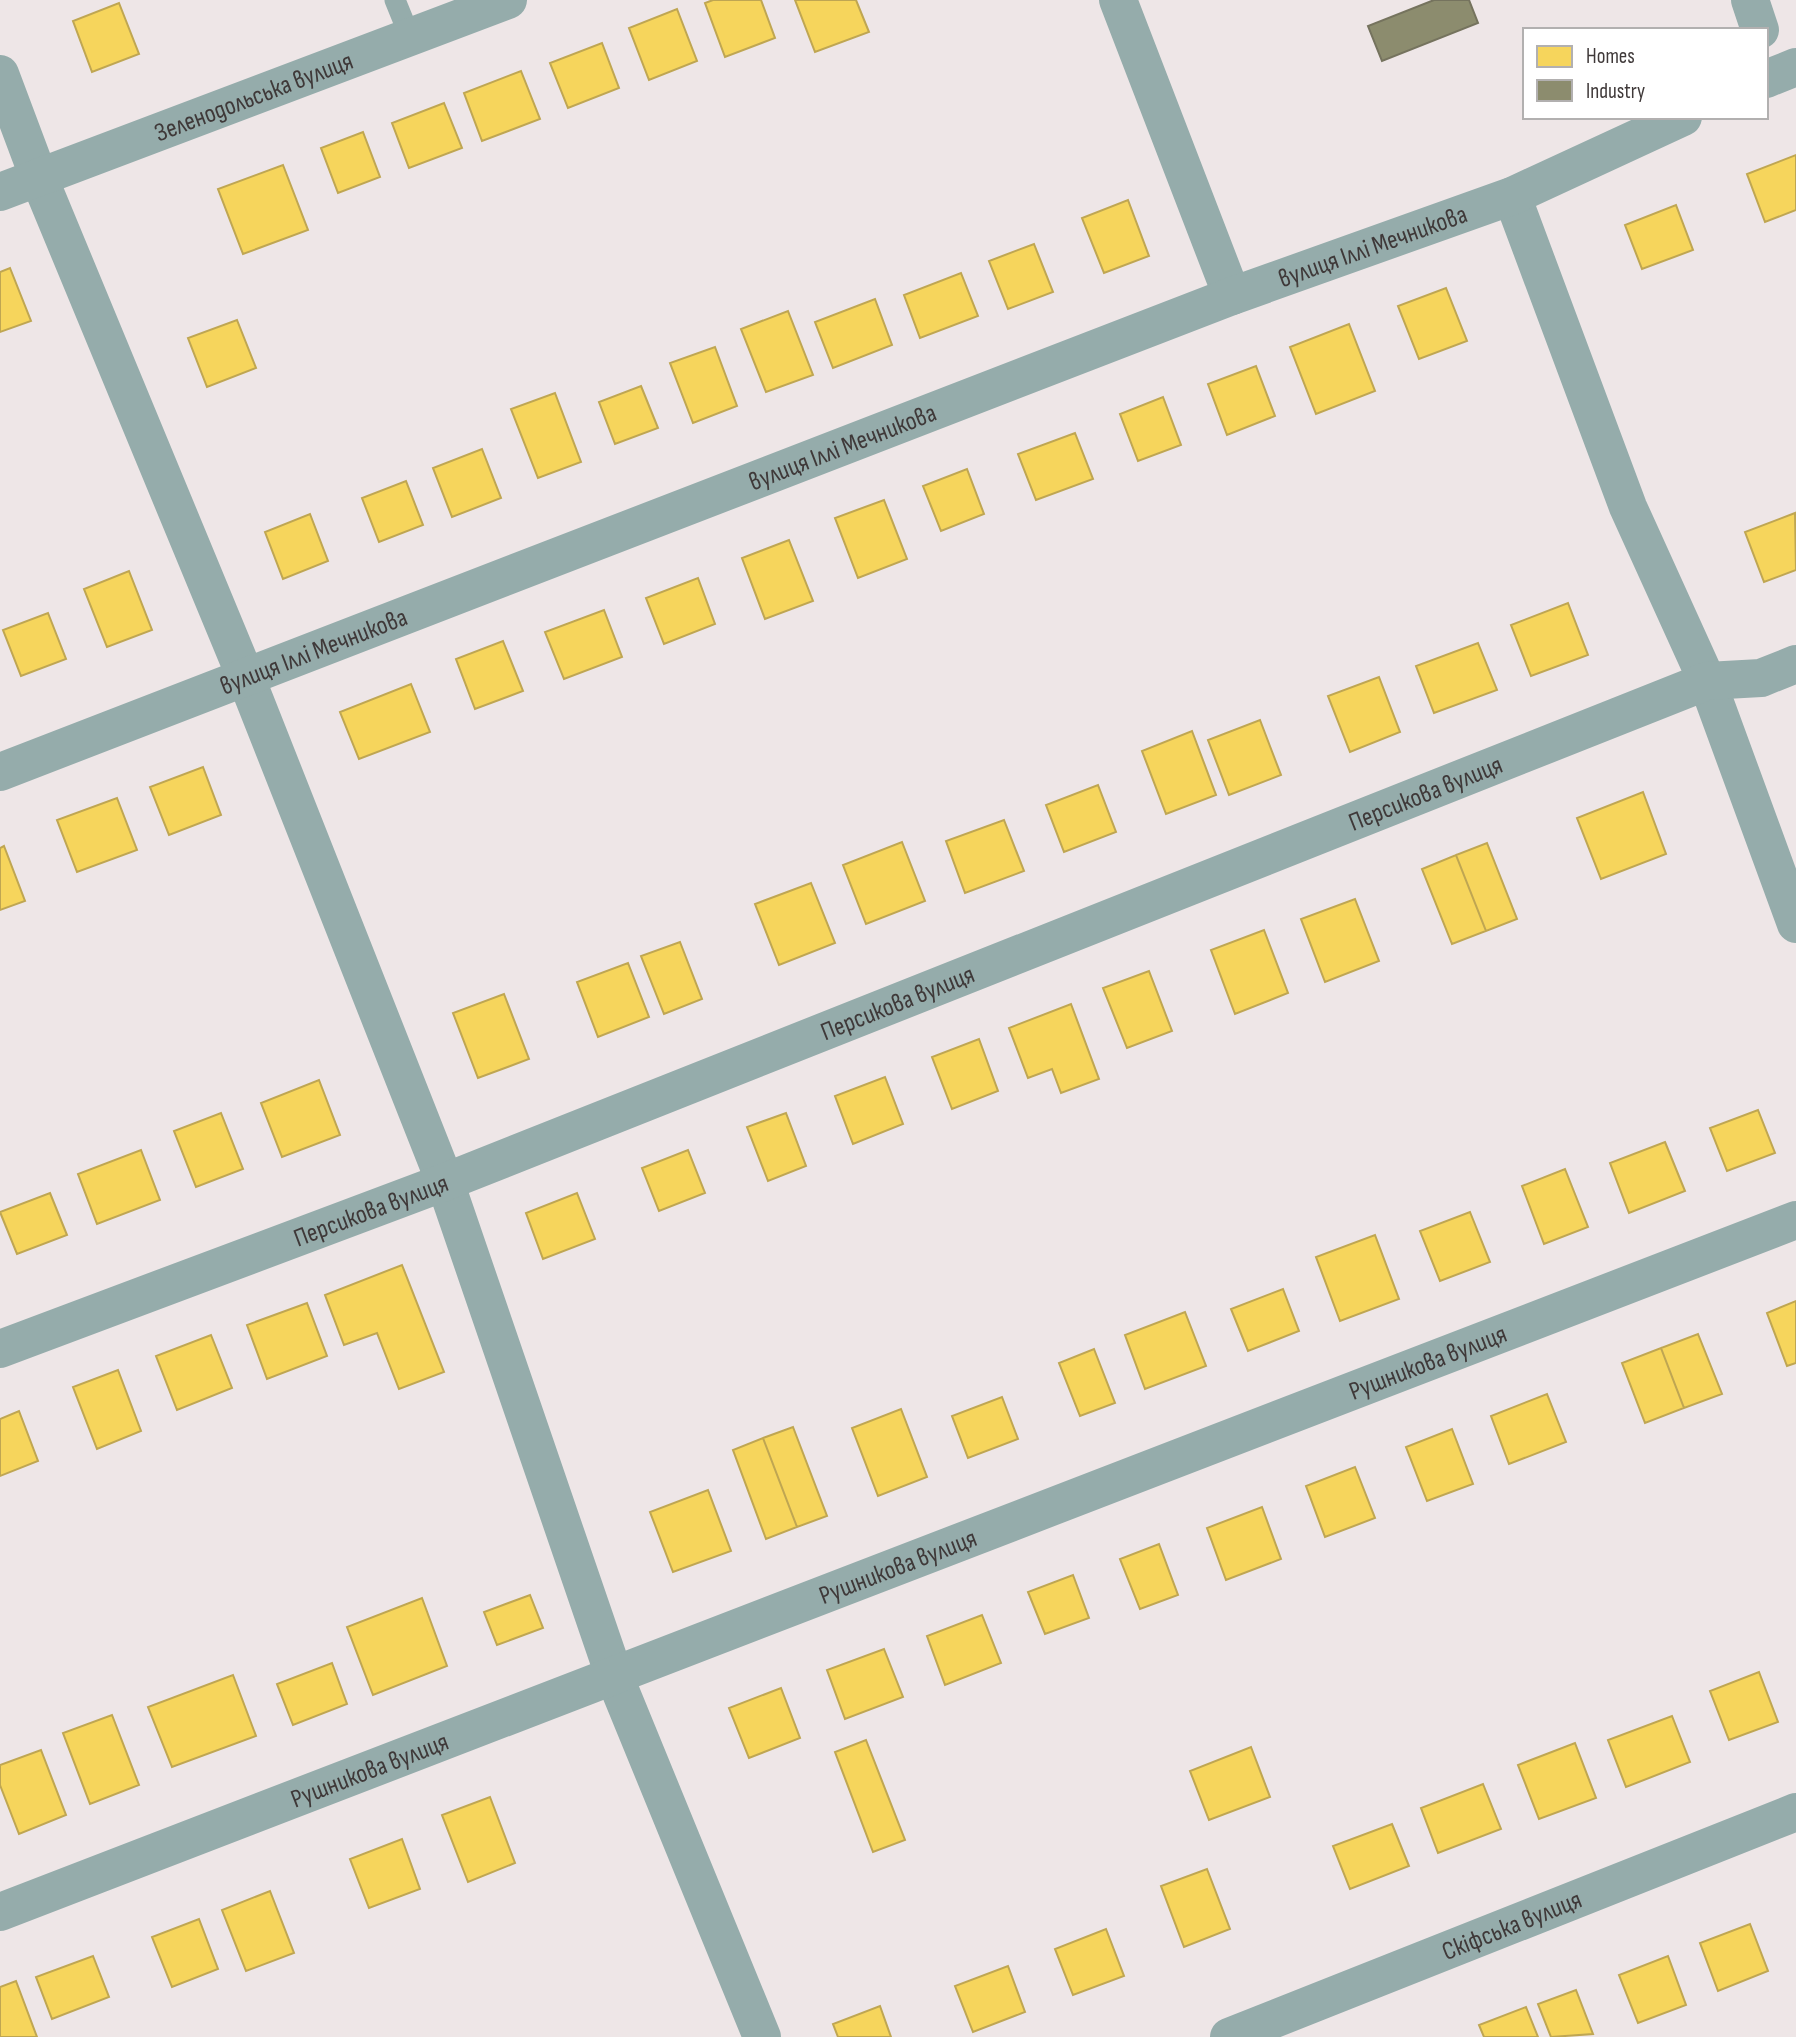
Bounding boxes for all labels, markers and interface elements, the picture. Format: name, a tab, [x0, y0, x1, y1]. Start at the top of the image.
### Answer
legend	[1523, 28, 1768, 119]
text: Homes	[1586, 44, 1635, 69]
street label: Зеленодольська вулиця	[150, 46, 358, 149]
text: Industry	[1586, 79, 1645, 104]
street label: вулиця Іллі Мечникова	[1275, 199, 1472, 295]
street label: вулиця Іллі Мечникова	[745, 398, 941, 498]
street label: вулиця Іллі Мечникова	[216, 602, 412, 702]
street label: Персикова вулиця	[1344, 750, 1507, 839]
street label: Персикова вулиця	[817, 959, 979, 1048]
street label: Персикова вулиця	[290, 1168, 453, 1254]
street label: Рушникова вулиця	[1345, 1319, 1511, 1408]
street label: Рушникова вулиця	[815, 1523, 981, 1612]
street label: Рушникова вулиця	[287, 1727, 453, 1815]
street label: Скіфська вулиця	[1438, 1885, 1586, 1968]

